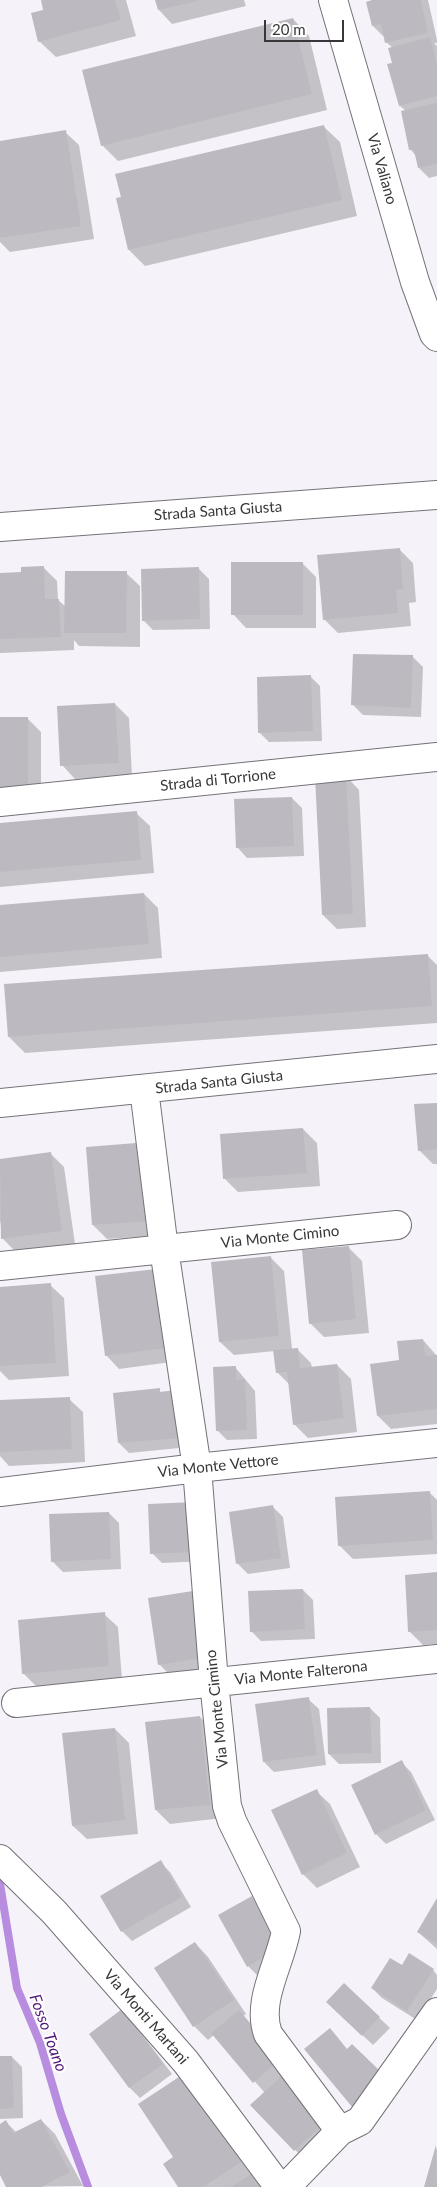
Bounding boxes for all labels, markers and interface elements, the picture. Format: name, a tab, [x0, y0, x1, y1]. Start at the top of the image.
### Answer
scale bar	[267, 10, 347, 42]
text: 20 m	[272, 20, 306, 38]
street label: Via Valiano	[363, 131, 401, 207]
street label: Strada Santa Giusta	[153, 498, 283, 524]
street label: Strada di Torrione	[159, 765, 277, 795]
street label: Strada Santa Giusta	[154, 1066, 284, 1098]
street label: Via Monte Cimino	[220, 1222, 340, 1252]
street label: Via Monte Vettore	[157, 1451, 279, 1481]
street label: Via Monte Cimino	[202, 1649, 232, 1769]
street label: Via Monte Falterona	[234, 1657, 368, 1689]
street label: Via Monti Martani	[100, 1966, 192, 2068]
water label: Fosso Toano	[25, 1992, 71, 2074]

